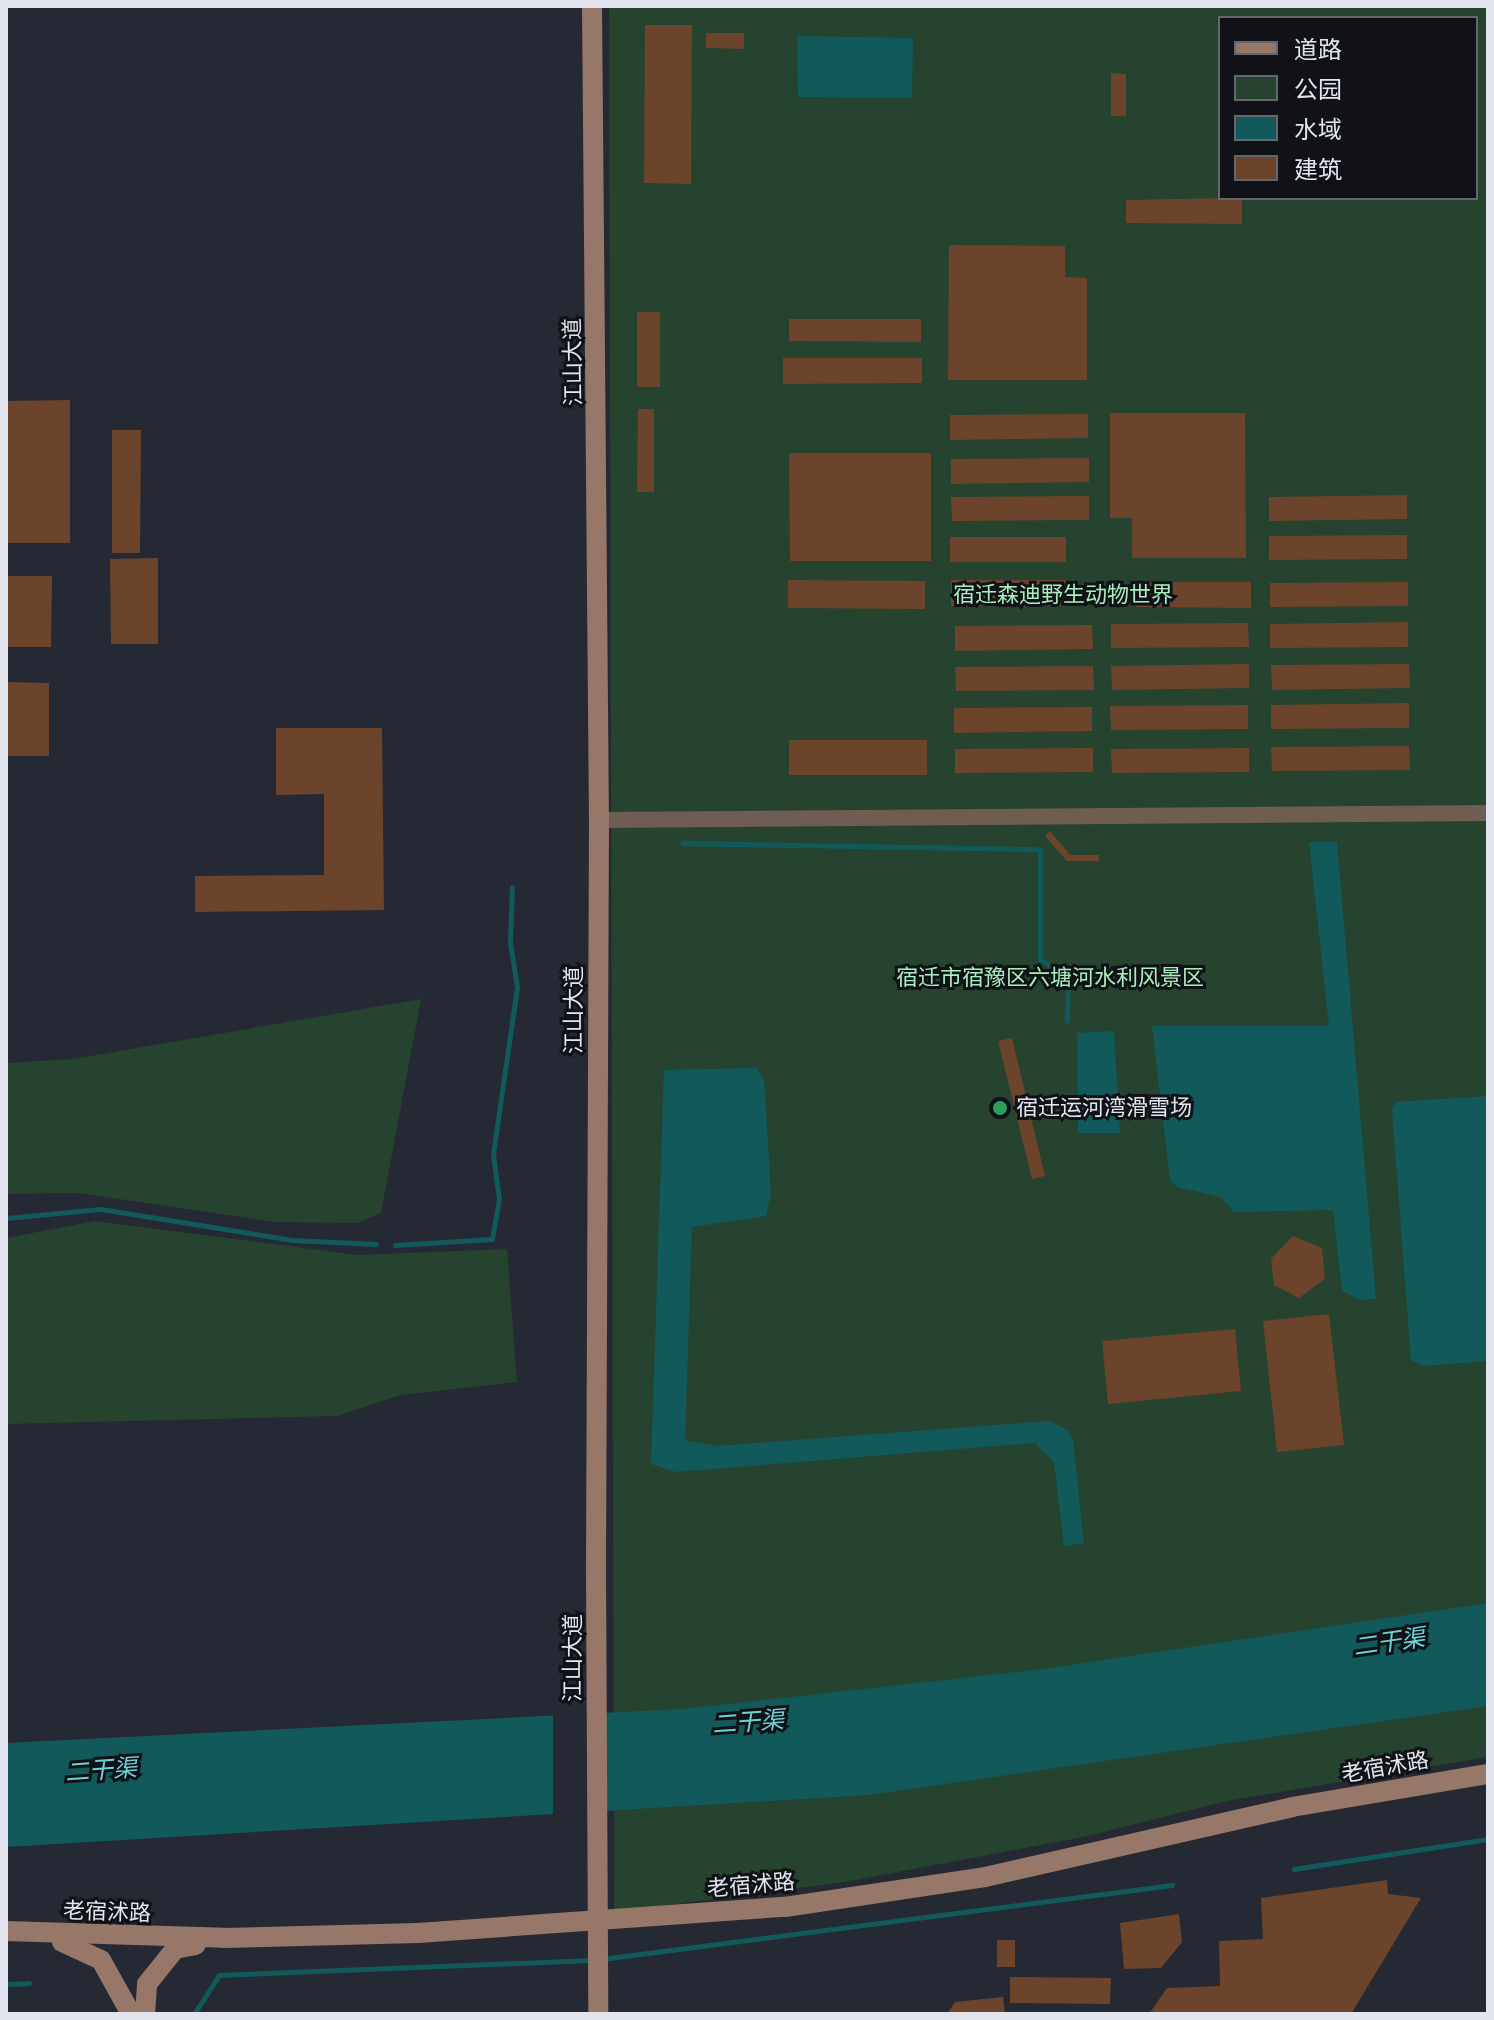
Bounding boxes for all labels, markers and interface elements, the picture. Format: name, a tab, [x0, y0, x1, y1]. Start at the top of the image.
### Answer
legend	[1218, 16, 1478, 200]
text: 道路	[1294, 31, 1342, 67]
text: 公园	[1294, 71, 1342, 107]
text: 水域	[1294, 111, 1342, 147]
text: 建筑	[1294, 151, 1342, 187]
street label: 江山大道	[559, 318, 587, 406]
park label: 宿迁森迪野生动物世界	[953, 582, 1173, 608]
park label: 宿迁市宿豫区六塘河水利风景区	[896, 965, 1204, 991]
street label: 江山大道	[561, 966, 587, 1054]
place label: 宿迁运河湾滑雪场	[1016, 1095, 1192, 1121]
marker: 宿迁运河湾滑雪场	[991, 1099, 1009, 1117]
street label: 江山大道	[560, 1614, 586, 1702]
water label: 二干渠	[1351, 1623, 1427, 1661]
water label: 二干渠	[711, 1705, 785, 1739]
street label: 老宿沭路	[1339, 1746, 1431, 1788]
water label: 二干渠	[64, 1753, 138, 1787]
street label: 老宿沭路	[706, 1868, 796, 1902]
street label: 老宿沭路	[63, 1897, 151, 1927]

